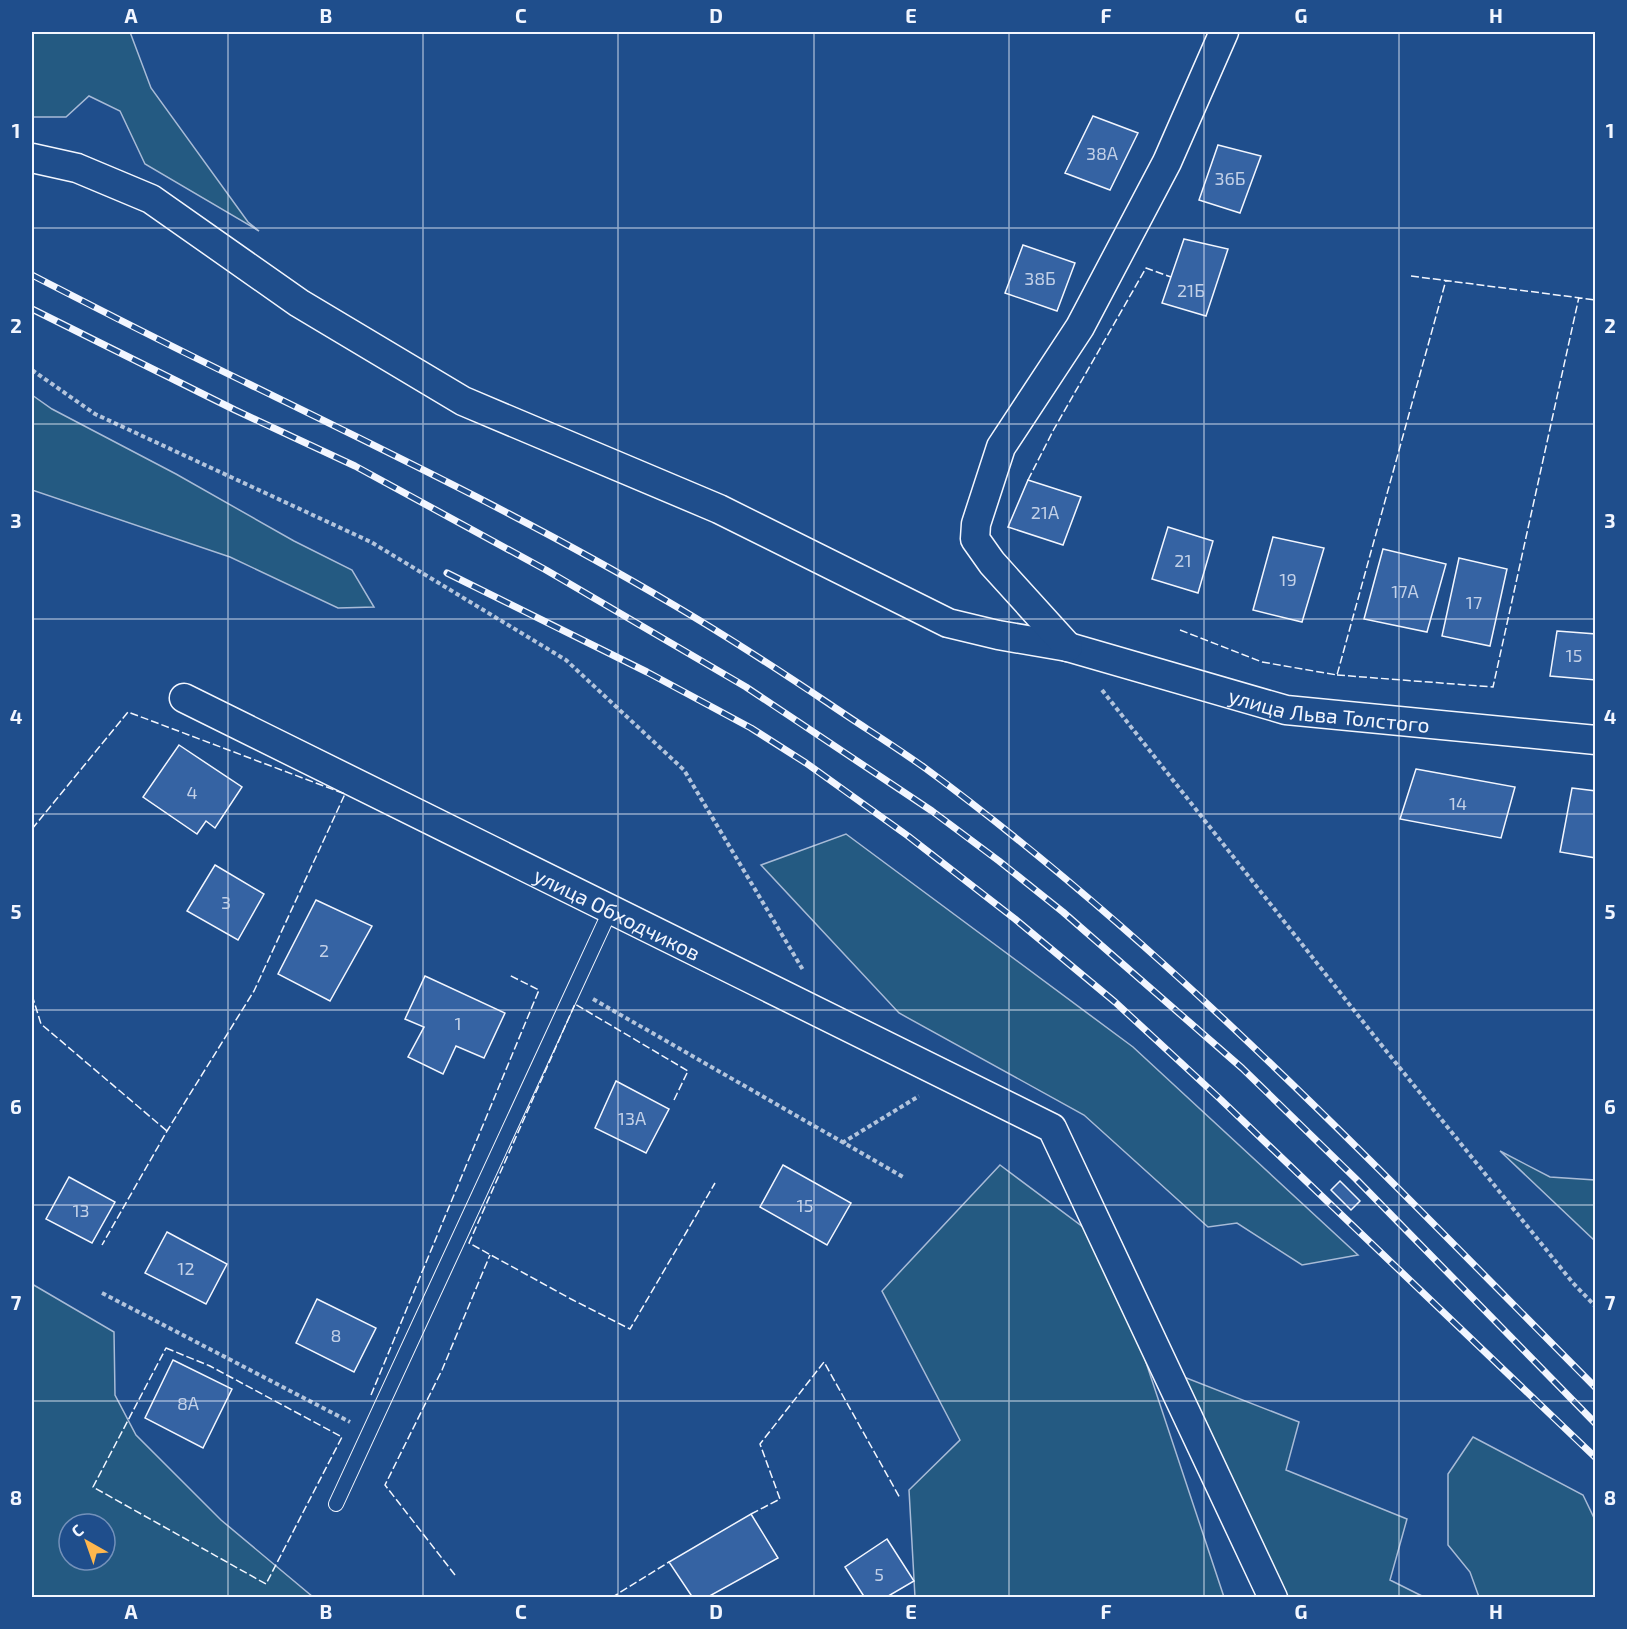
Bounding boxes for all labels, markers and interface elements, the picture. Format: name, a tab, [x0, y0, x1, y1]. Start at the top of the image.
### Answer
text: A	[124, 3, 138, 27]
text: B	[320, 3, 332, 27]
text: C	[515, 3, 527, 27]
text: D	[709, 3, 723, 27]
text: E	[905, 3, 917, 27]
text: F	[1100, 3, 1112, 27]
text: G	[1295, 3, 1307, 27]
text: H	[1489, 3, 1503, 27]
text: 1	[12, 118, 20, 142]
text: 1	[1606, 118, 1614, 142]
house number: 38А	[1086, 142, 1119, 164]
house number: 36Б	[1214, 167, 1246, 189]
house number: 38Б	[1024, 267, 1056, 289]
house number: 21Б	[1177, 279, 1205, 301]
text: 2	[10, 313, 22, 337]
text: 2	[1604, 313, 1616, 337]
house number: 21А	[1031, 501, 1060, 523]
text: 3	[10, 508, 22, 532]
text: 3	[1604, 508, 1616, 532]
house number: 21	[1174, 549, 1192, 571]
house number: 19	[1279, 568, 1297, 590]
house number: 17А	[1391, 580, 1420, 602]
house number: 17	[1466, 591, 1482, 613]
house number: 15	[1566, 644, 1582, 666]
street label: улица Льва Толстого	[1226, 682, 1431, 736]
text: 4	[10, 704, 23, 728]
text: 4	[1604, 704, 1617, 728]
house number: 4	[186, 781, 198, 803]
house number: 14	[1449, 792, 1467, 814]
street label: улица Обходчиков	[530, 861, 705, 965]
house number: 3	[221, 891, 231, 913]
text: 5	[10, 899, 22, 923]
text: 5	[1604, 899, 1616, 923]
house number: 2	[319, 939, 329, 961]
house number: 1	[454, 1012, 462, 1034]
text: 6	[10, 1094, 22, 1118]
text: 6	[1604, 1094, 1616, 1118]
house number: 13А	[618, 1107, 647, 1129]
house number: 15	[797, 1194, 813, 1216]
house number: 13	[72, 1199, 90, 1221]
house number: 12	[177, 1257, 195, 1279]
text: 7	[11, 1290, 22, 1314]
text: 7	[1605, 1290, 1616, 1314]
house number: 8	[331, 1324, 341, 1346]
house number: 8А	[177, 1392, 200, 1414]
text: 8	[10, 1485, 22, 1509]
text: 8	[1604, 1485, 1616, 1509]
north arrow	[57, 1512, 117, 1572]
text: С	[67, 1520, 87, 1540]
house number: 5	[874, 1563, 884, 1585]
text: A	[124, 1599, 138, 1623]
text: B	[320, 1599, 332, 1623]
text: C	[515, 1599, 527, 1623]
text: D	[709, 1599, 723, 1623]
text: E	[905, 1599, 917, 1623]
text: F	[1100, 1599, 1112, 1623]
text: G	[1295, 1599, 1307, 1623]
text: H	[1489, 1599, 1503, 1623]

